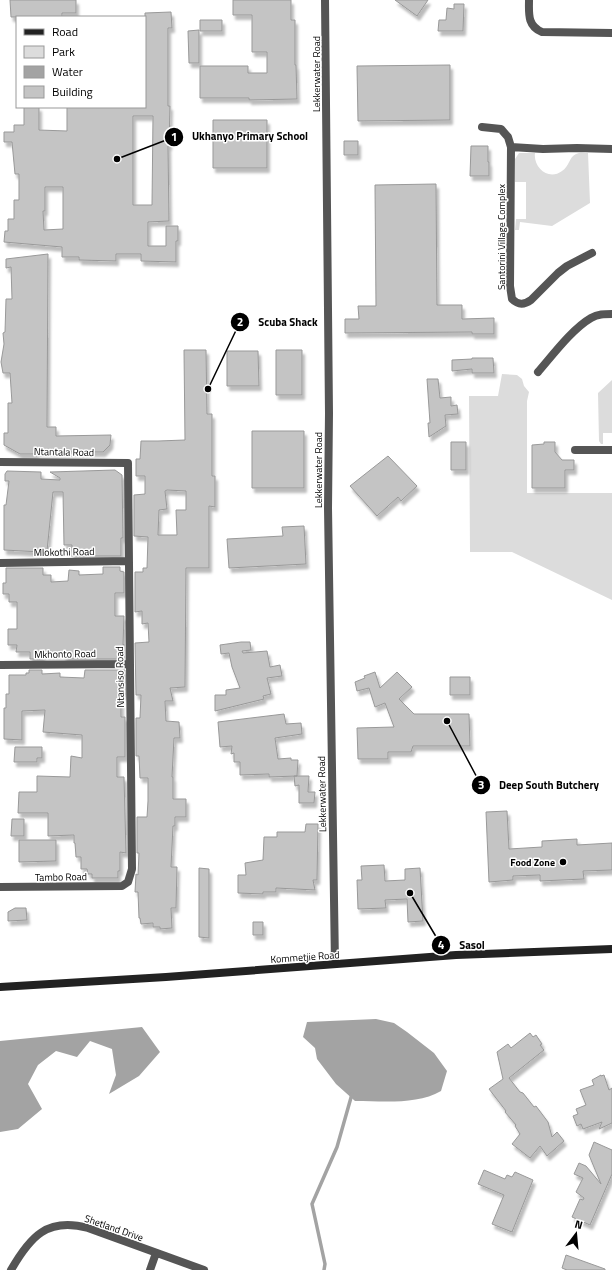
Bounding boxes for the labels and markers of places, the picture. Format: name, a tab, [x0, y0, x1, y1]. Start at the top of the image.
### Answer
callout: Ukhanyo Primary School	[164, 125, 316, 148]
callout: Scuba Shack	[230, 310, 326, 333]
callout: Deep South Butchery	[471, 773, 607, 796]
place label: Food Zone	[510, 855, 555, 870]
marker: Food Zone	[558, 857, 568, 867]
callout: Sasol	[431, 933, 493, 956]

